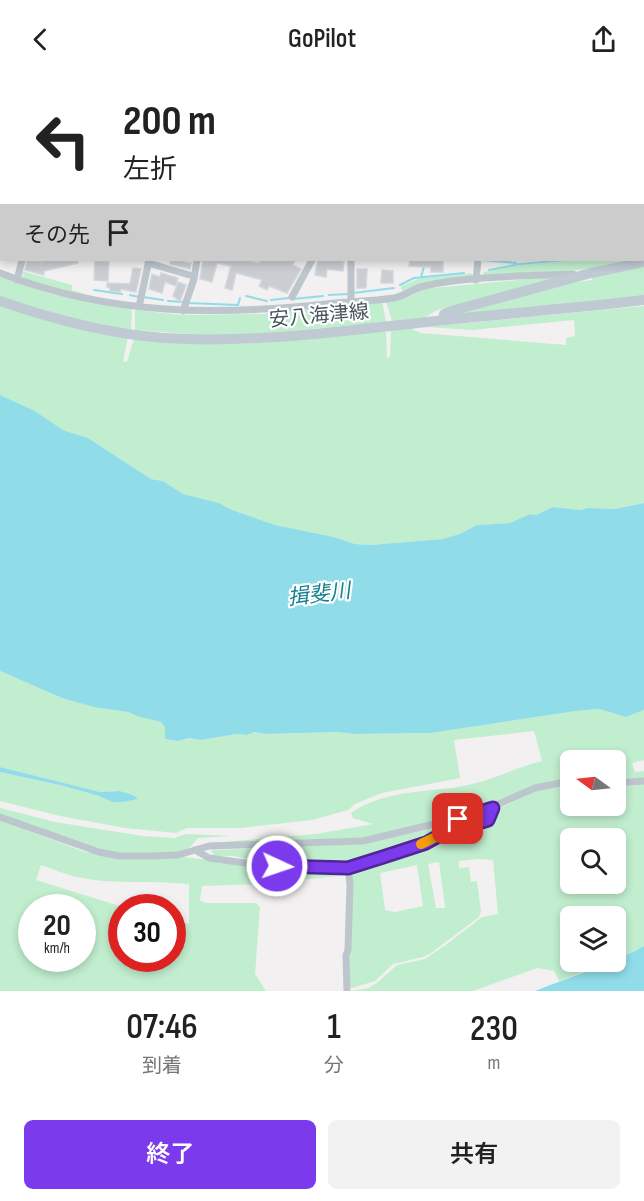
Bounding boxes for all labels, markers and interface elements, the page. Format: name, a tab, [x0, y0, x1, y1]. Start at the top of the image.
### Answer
icon: back	[24, 23, 57, 56]
text: GoPilot	[288, 23, 356, 55]
icon: share	[587, 23, 620, 56]
text: 200 m	[123, 96, 216, 147]
icon: left	[24, 102, 102, 180]
text: 左折	[123, 154, 177, 186]
icon: arrive	[102, 216, 135, 249]
text: その先	[24, 222, 90, 249]
street label: 安八海津線	[268, 300, 370, 332]
water label: 揖斐川	[286, 578, 354, 611]
north arrow	[560, 750, 626, 816]
map controls	[560, 750, 626, 972]
pin	[432, 793, 483, 844]
icon: arrive	[441, 802, 474, 835]
button: search	[560, 828, 626, 894]
position arrow	[245, 834, 309, 898]
speed limit sign: 30	[108, 894, 186, 972]
button: layers	[560, 906, 626, 972]
text: 20	[43, 908, 71, 944]
text: km/h	[44, 939, 70, 958]
text: 07:46	[126, 1006, 198, 1049]
text: 1	[327, 1006, 341, 1049]
text: 230	[470, 1008, 518, 1051]
text: m	[488, 1051, 500, 1075]
text: 到着	[142, 1054, 182, 1078]
text: 分	[324, 1054, 344, 1078]
button: 終了	[24, 1120, 316, 1189]
button: 共有	[328, 1120, 620, 1189]

